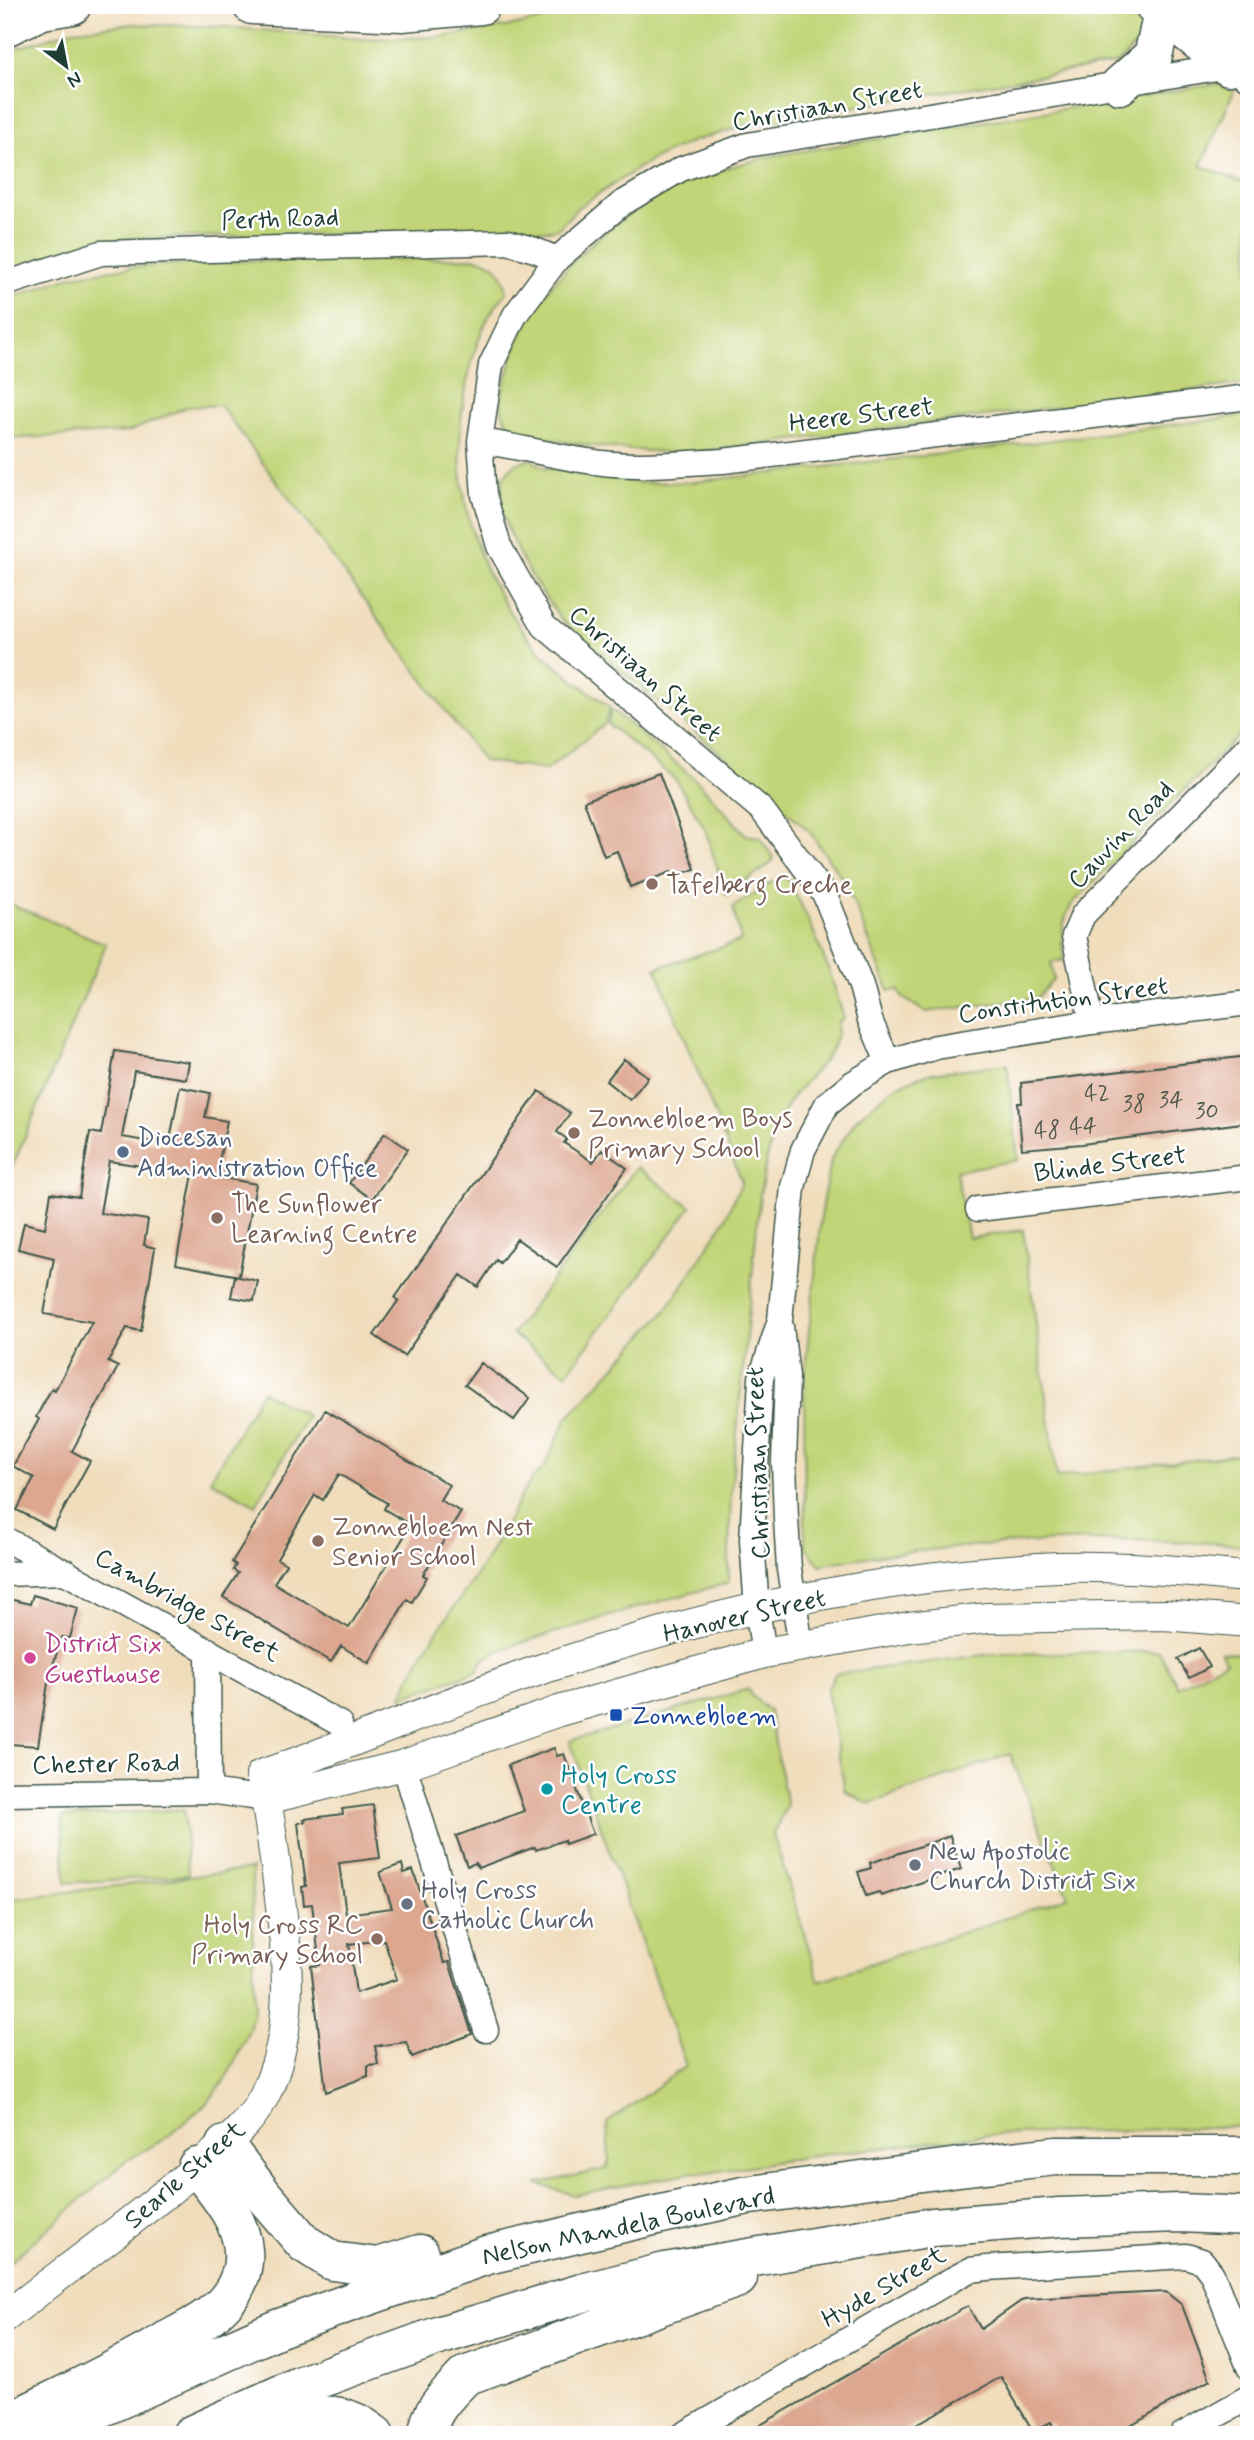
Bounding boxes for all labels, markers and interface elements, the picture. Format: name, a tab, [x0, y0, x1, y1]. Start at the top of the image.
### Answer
north arrow	[32, 32, 102, 102]
text: N	[62, 65, 86, 93]
street label: Christiaan Street	[730, 73, 925, 140]
street label: Perth Road	[221, 201, 340, 239]
street label: Heere Street	[787, 390, 935, 442]
street label: Christiaan Street	[561, 598, 729, 751]
street label: Cauvin Road	[1061, 774, 1182, 897]
place label: Tafelberg Creche	[666, 869, 853, 906]
marker: Tafelberg Creche	[644, 876, 660, 892]
street label: Constitution Street	[956, 969, 1170, 1033]
house number: 42	[1084, 1079, 1110, 1109]
house number: 34	[1159, 1086, 1183, 1116]
house number: 38	[1123, 1090, 1146, 1120]
house number: 30	[1195, 1097, 1219, 1127]
place label: Zonnebloem Boys Primary School	[588, 1103, 792, 1167]
house number: 44	[1069, 1112, 1097, 1142]
house number: 48	[1034, 1116, 1060, 1146]
place label: Diocesan Administration Office	[137, 1122, 378, 1186]
marker: Zonnebloem Boys Primary School	[566, 1125, 582, 1141]
street label: Blinde Street	[1032, 1139, 1188, 1191]
marker: Diocesan Administration Office	[115, 1144, 131, 1160]
place label: The Sunflower Learning Centre	[231, 1188, 417, 1255]
marker: The Sunflower Learning Centre	[209, 1210, 225, 1226]
street label: Christiaan Street	[739, 1366, 779, 1560]
place label: Zonnebloem Nest Senior School	[332, 1511, 533, 1575]
marker: Zonnebloem Nest Senior School	[310, 1533, 326, 1549]
street label: Cambridge Street	[87, 1541, 286, 1673]
street label: Hanover Street	[660, 1582, 829, 1652]
place label: District Six Guesthouse	[44, 1628, 162, 1692]
marker: District Six Guesthouse	[22, 1650, 38, 1666]
place label: Zonnebloem	[630, 1700, 777, 1734]
marker: Zonnebloem	[608, 1707, 624, 1723]
street label: Chester Road	[32, 1747, 180, 1783]
place label: Holy Cross Centre	[561, 1759, 677, 1823]
marker: Holy Cross Centre	[539, 1781, 555, 1797]
place label: New Apostolic Church District Six	[929, 1835, 1136, 1899]
marker: New Apostolic Church District Six	[907, 1857, 923, 1873]
place label: Holy Cross Catholic Church	[421, 1874, 594, 1938]
marker: Holy Cross Catholic Church	[399, 1896, 415, 1912]
place label: Holy Cross RC Primary School	[191, 1909, 363, 1973]
marker: Holy Cross RC Primary School	[369, 1931, 385, 1947]
street label: Searle Street	[118, 2114, 253, 2237]
street label: Nelson Mandela Boulevard	[479, 2179, 778, 2275]
street label: Hyde Street	[816, 2238, 952, 2337]

